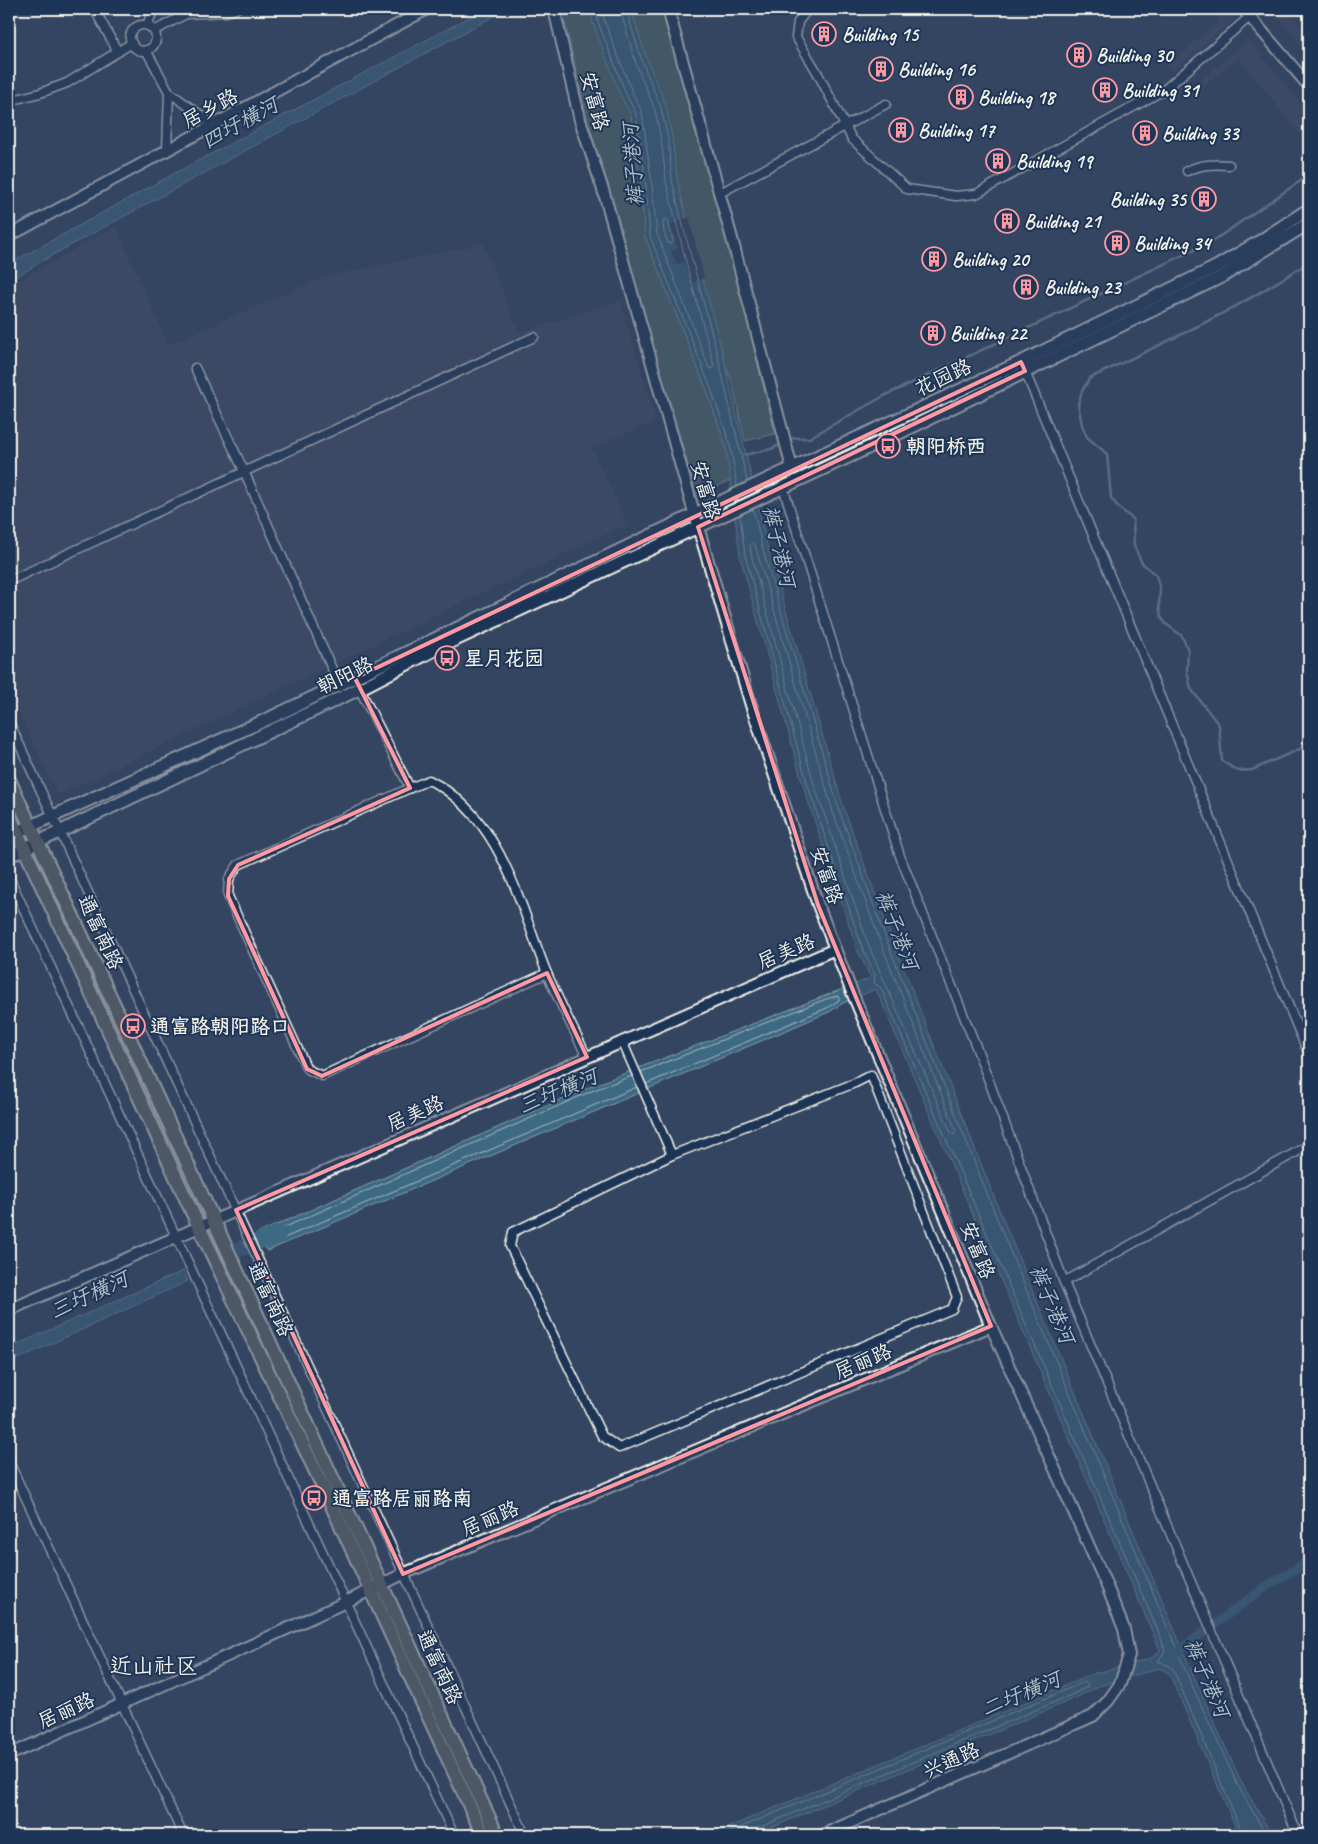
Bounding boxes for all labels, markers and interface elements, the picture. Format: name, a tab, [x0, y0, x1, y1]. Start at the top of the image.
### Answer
building icon: Building 15	[811, 21, 837, 47]
place label: Building 15	[842, 22, 921, 47]
building icon: Building 30	[1066, 42, 1092, 68]
place label: Building 30	[1096, 43, 1175, 68]
building icon: Building 16	[868, 56, 894, 82]
place label: Building 16	[898, 57, 977, 82]
street label: 安富路	[575, 69, 615, 134]
building icon: Building 31	[1092, 77, 1118, 103]
place label: Building 31	[1122, 78, 1201, 103]
street label: 居乡路	[178, 83, 243, 134]
building icon: Building 18	[948, 84, 974, 110]
place label: Building 18	[978, 85, 1058, 110]
water label: 四圩横河	[197, 90, 286, 155]
building icon: Building 17	[888, 117, 914, 143]
place label: Building 17	[918, 118, 997, 143]
water label: 裤子港河	[617, 119, 649, 208]
building icon: Building 33	[1132, 120, 1158, 146]
place label: Building 33	[1162, 121, 1241, 146]
building icon: Building 19	[985, 148, 1011, 174]
place label: Building 19	[1016, 149, 1095, 174]
building icon: Building 35	[1191, 186, 1217, 212]
place label: Building 35	[1110, 187, 1188, 212]
building icon: Building 21	[994, 208, 1020, 234]
place label: Building 21	[1024, 209, 1103, 234]
building icon: Building 34	[1104, 230, 1130, 256]
place label: Building 34	[1134, 231, 1214, 256]
building icon: Building 20	[921, 246, 947, 272]
place label: Building 20	[952, 247, 1031, 272]
building icon: Building 23	[1013, 274, 1039, 300]
place label: Building 23	[1044, 275, 1123, 300]
building icon: Building 22	[920, 320, 946, 346]
place label: Building 22	[950, 321, 1029, 346]
street label: 花园路	[911, 353, 977, 401]
bus stop icon: 朝阳桥西	[875, 433, 901, 459]
place label: 朝阳桥西	[906, 434, 986, 459]
street label: 安富路	[685, 458, 726, 523]
water label: 裤子港河	[757, 502, 802, 593]
bus stop icon: 星月花园	[434, 645, 460, 671]
place label: 星月花园	[464, 646, 544, 671]
street label: 朝阳路	[313, 651, 379, 700]
street label: 安富路	[805, 843, 848, 909]
water label: 裤子港河	[870, 886, 925, 977]
street label: 通富南路	[72, 891, 129, 975]
street label: 居美路	[754, 928, 820, 975]
bus stop icon: 通富路朝阳路口	[120, 1013, 146, 1039]
place label: 通富路朝阳路口	[150, 1014, 290, 1039]
water label: 三圩横河	[514, 1061, 605, 1119]
street label: 居美路	[383, 1089, 449, 1137]
street label: 安富路	[955, 1218, 1001, 1284]
street label: 通富南路	[242, 1258, 299, 1342]
water label: 裤子港河	[1024, 1260, 1082, 1351]
water label: 三圩横河	[45, 1264, 135, 1325]
street label: 居丽路	[831, 1338, 897, 1385]
bus stop icon: 通富路居丽路南	[301, 1485, 327, 1511]
place label: 通富路居丽路南	[332, 1486, 472, 1511]
street label: 居丽路	[458, 1495, 524, 1542]
street label: 通富南路	[411, 1626, 468, 1710]
water label: 裤子港河	[1179, 1634, 1237, 1725]
district label: 近山社区	[110, 1652, 198, 1680]
water label: 二圩横河	[977, 1664, 1068, 1722]
street label: 居丽路	[34, 1686, 100, 1734]
street label: 兴通路	[919, 1736, 985, 1784]

